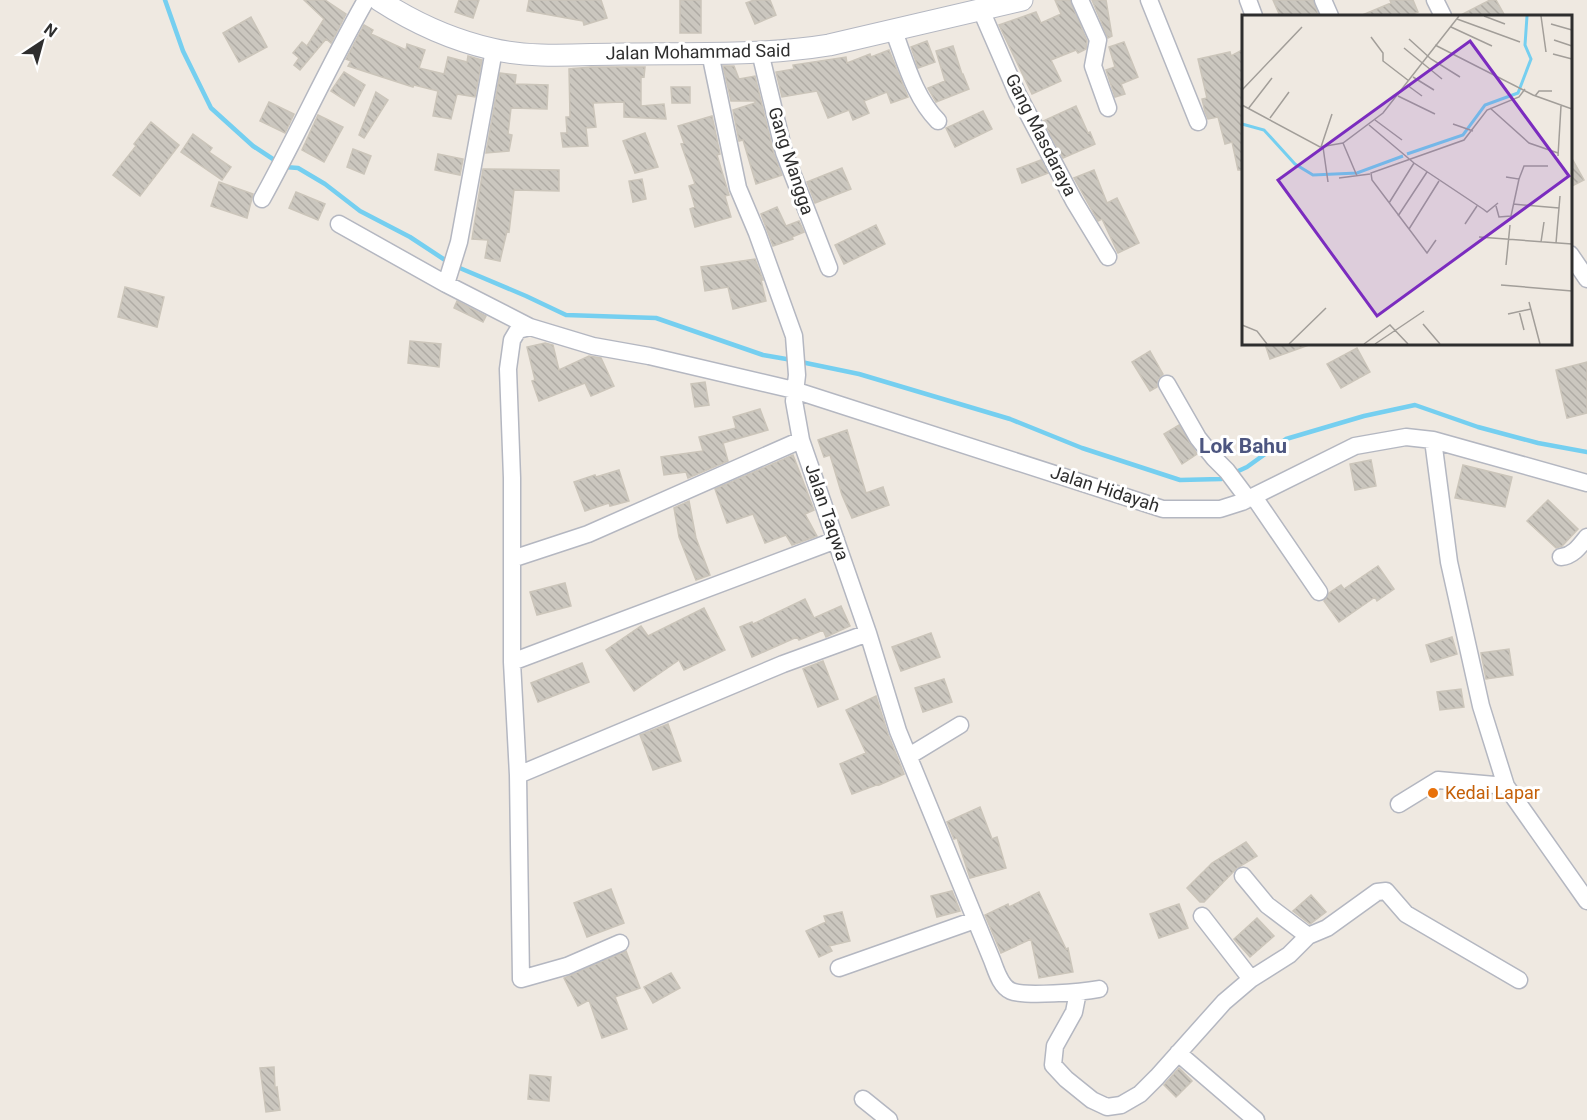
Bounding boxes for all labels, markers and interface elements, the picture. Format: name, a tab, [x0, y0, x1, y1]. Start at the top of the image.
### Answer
north arrow	[12, 12, 72, 72]
inset map	[1242, 15, 1572, 345]
text: N	[40, 19, 61, 41]
street label: Jalan Mohammad Said	[605, 39, 791, 64]
street label: Gang Masdaraya	[1001, 70, 1081, 200]
street label: Gang Mangga	[764, 104, 819, 217]
district label: Lok Bahu	[1199, 434, 1287, 458]
street label: Jalan Taqwa	[801, 461, 854, 563]
street label: Jalan Hidayah	[1048, 461, 1162, 516]
place label: Kedai Lapar	[1445, 782, 1540, 803]
marker: Kedai Lapar	[1426, 786, 1440, 800]

